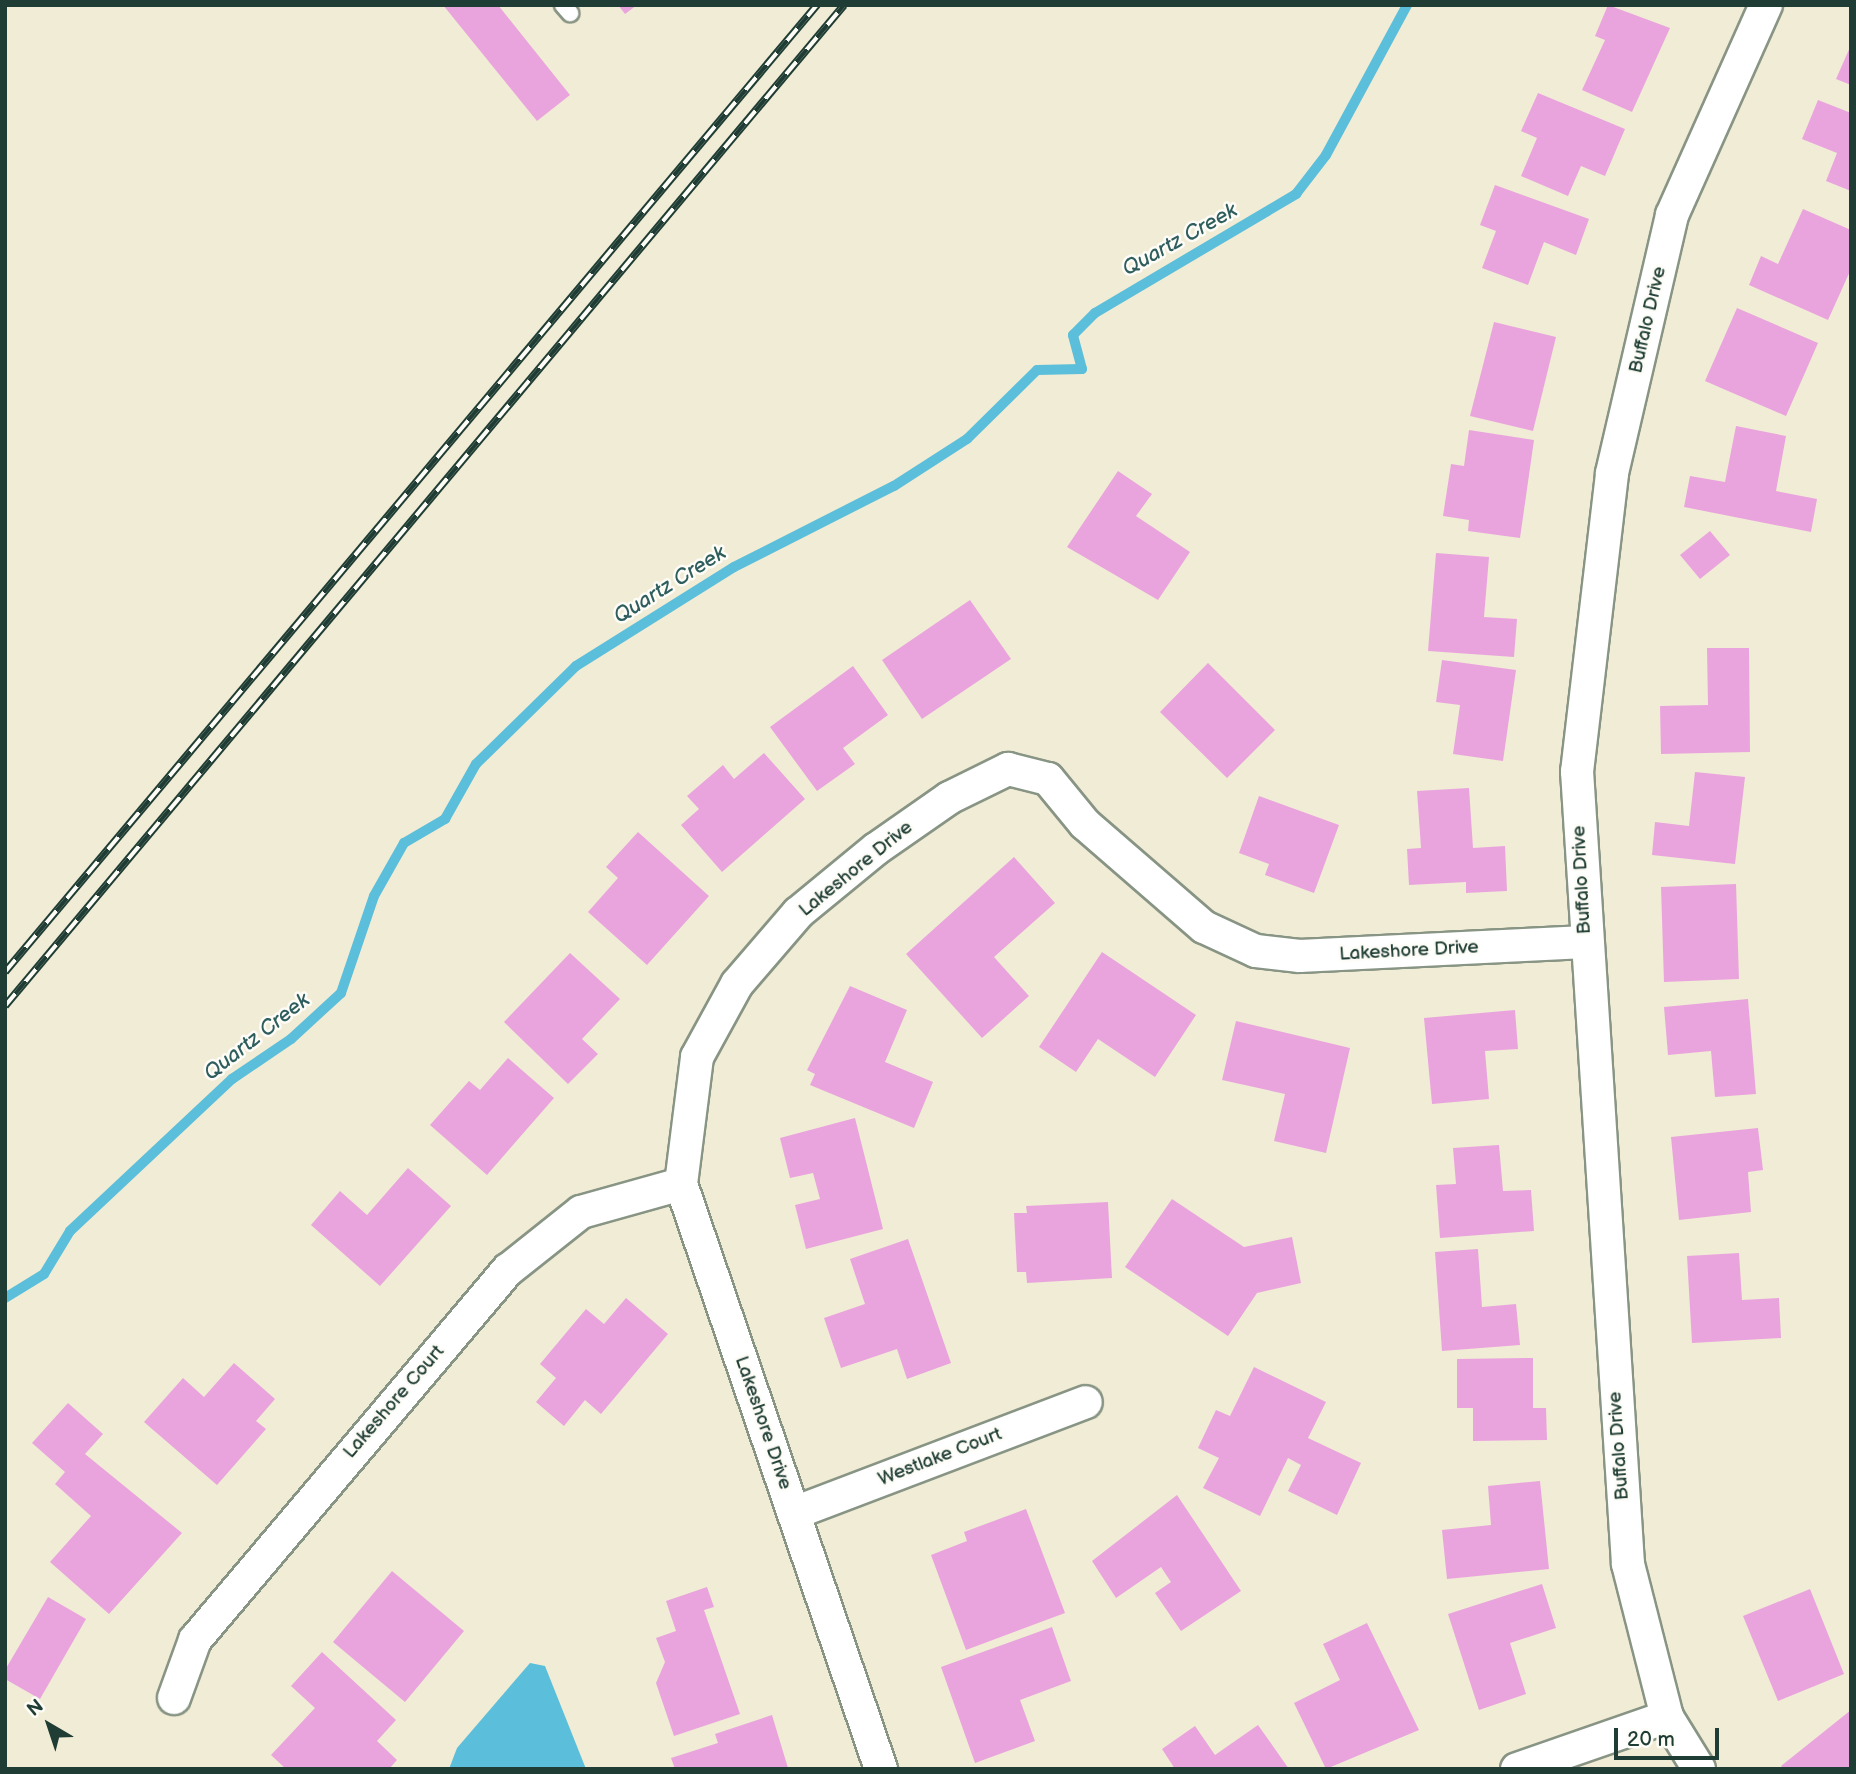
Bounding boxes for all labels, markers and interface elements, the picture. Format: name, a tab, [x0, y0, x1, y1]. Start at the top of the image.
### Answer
water label: Quartz Creek	[1118, 198, 1242, 282]
street label: Buffalo Drive	[1625, 265, 1671, 375]
water label: Quartz Creek	[609, 541, 731, 629]
street label: Lakeshore Drive	[795, 816, 917, 922]
street label: Buffalo Drive	[1568, 825, 1596, 935]
street label: Lakeshore Drive	[1339, 936, 1479, 966]
water label: Quartz Creek	[199, 988, 315, 1086]
street label: Lakeshore Court	[339, 1341, 449, 1463]
street label: Lakeshore Drive	[729, 1353, 797, 1493]
street label: Buffalo Drive	[1604, 1391, 1634, 1501]
street label: Westlake Court	[875, 1423, 1005, 1491]
north arrow	[14, 1690, 84, 1760]
text: N	[23, 1695, 48, 1722]
scale bar	[1618, 1714, 1723, 1758]
text: 20 m	[1627, 1727, 1675, 1752]

